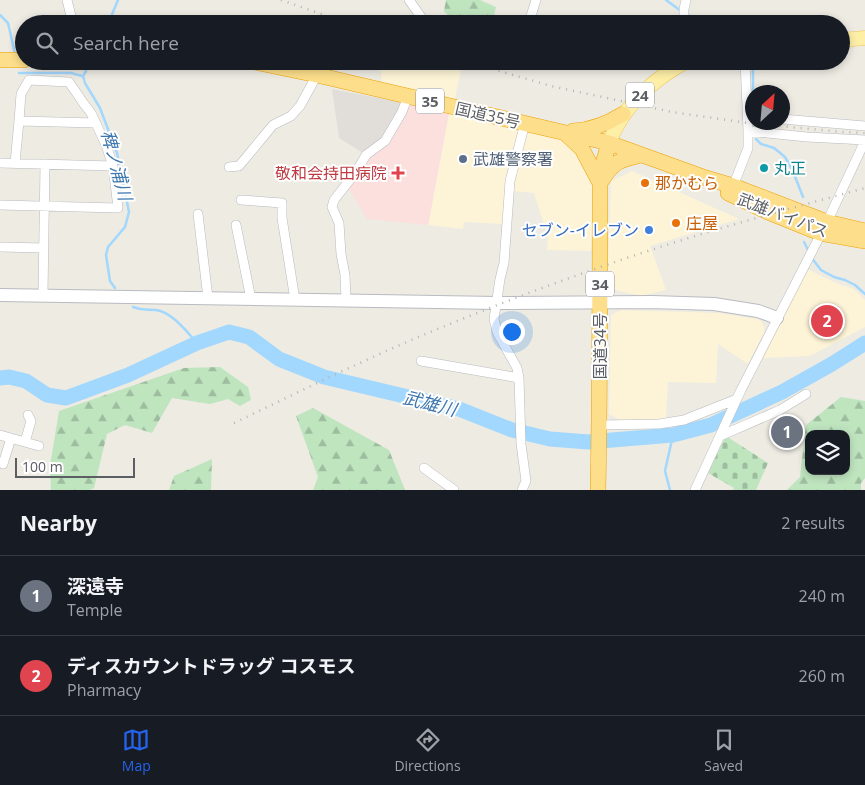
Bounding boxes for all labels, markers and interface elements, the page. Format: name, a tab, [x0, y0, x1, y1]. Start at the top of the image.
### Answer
search box	[15, 15, 850, 70]
icon: search	[33, 29, 61, 57]
text: Search here	[73, 30, 179, 56]
road number: 24	[626, 82, 654, 108]
north arrow	[745, 85, 790, 130]
road number: 35	[416, 88, 444, 114]
street label: 国道35号	[453, 97, 523, 133]
water label: 稗ノ浦川	[96, 127, 138, 205]
place label: 武雄警察署	[473, 148, 553, 170]
marker: 武雄警察署	[457, 153, 469, 165]
place label: 丸正	[774, 157, 806, 179]
place label: 敬和会持田病院	[275, 162, 387, 184]
marker: 丸正	[758, 162, 770, 174]
marker: 敬和会持田病院	[391, 166, 405, 180]
place label: 那かむら	[655, 172, 719, 194]
marker: 那かむら	[639, 177, 651, 189]
street label: 武雄バイパス	[734, 188, 832, 242]
place label: 庄屋	[686, 212, 718, 234]
marker: 庄屋	[670, 217, 682, 229]
place label: セブン-イレブン	[522, 219, 639, 241]
marker: セブン-イレブン	[643, 224, 655, 236]
road number: 34	[586, 272, 614, 296]
pin: 2	[811, 302, 843, 340]
street label: 国道34号	[589, 313, 611, 379]
your location	[499, 319, 525, 345]
water label: 武雄川	[401, 385, 461, 422]
pin: 1	[771, 413, 803, 451]
map controls	[805, 430, 850, 475]
button: layers	[805, 430, 850, 475]
scale bar	[15, 455, 135, 478]
text: 100 m	[22, 457, 63, 476]
text: Nearby	[20, 509, 97, 537]
text: 2 results	[781, 512, 845, 534]
text: 深遠寺	[67, 573, 124, 599]
text: 1	[31, 585, 41, 607]
text: 240 m	[799, 585, 845, 607]
text: Temple	[67, 599, 122, 621]
text: ディスカウントドラッグ コスモス	[67, 653, 356, 679]
text: 2	[31, 665, 41, 687]
text: 260 m	[799, 665, 845, 687]
text: Pharmacy	[67, 679, 141, 701]
tab: Map	[122, 726, 151, 775]
tab: Directions	[394, 726, 461, 775]
tab: Saved	[704, 726, 743, 775]

